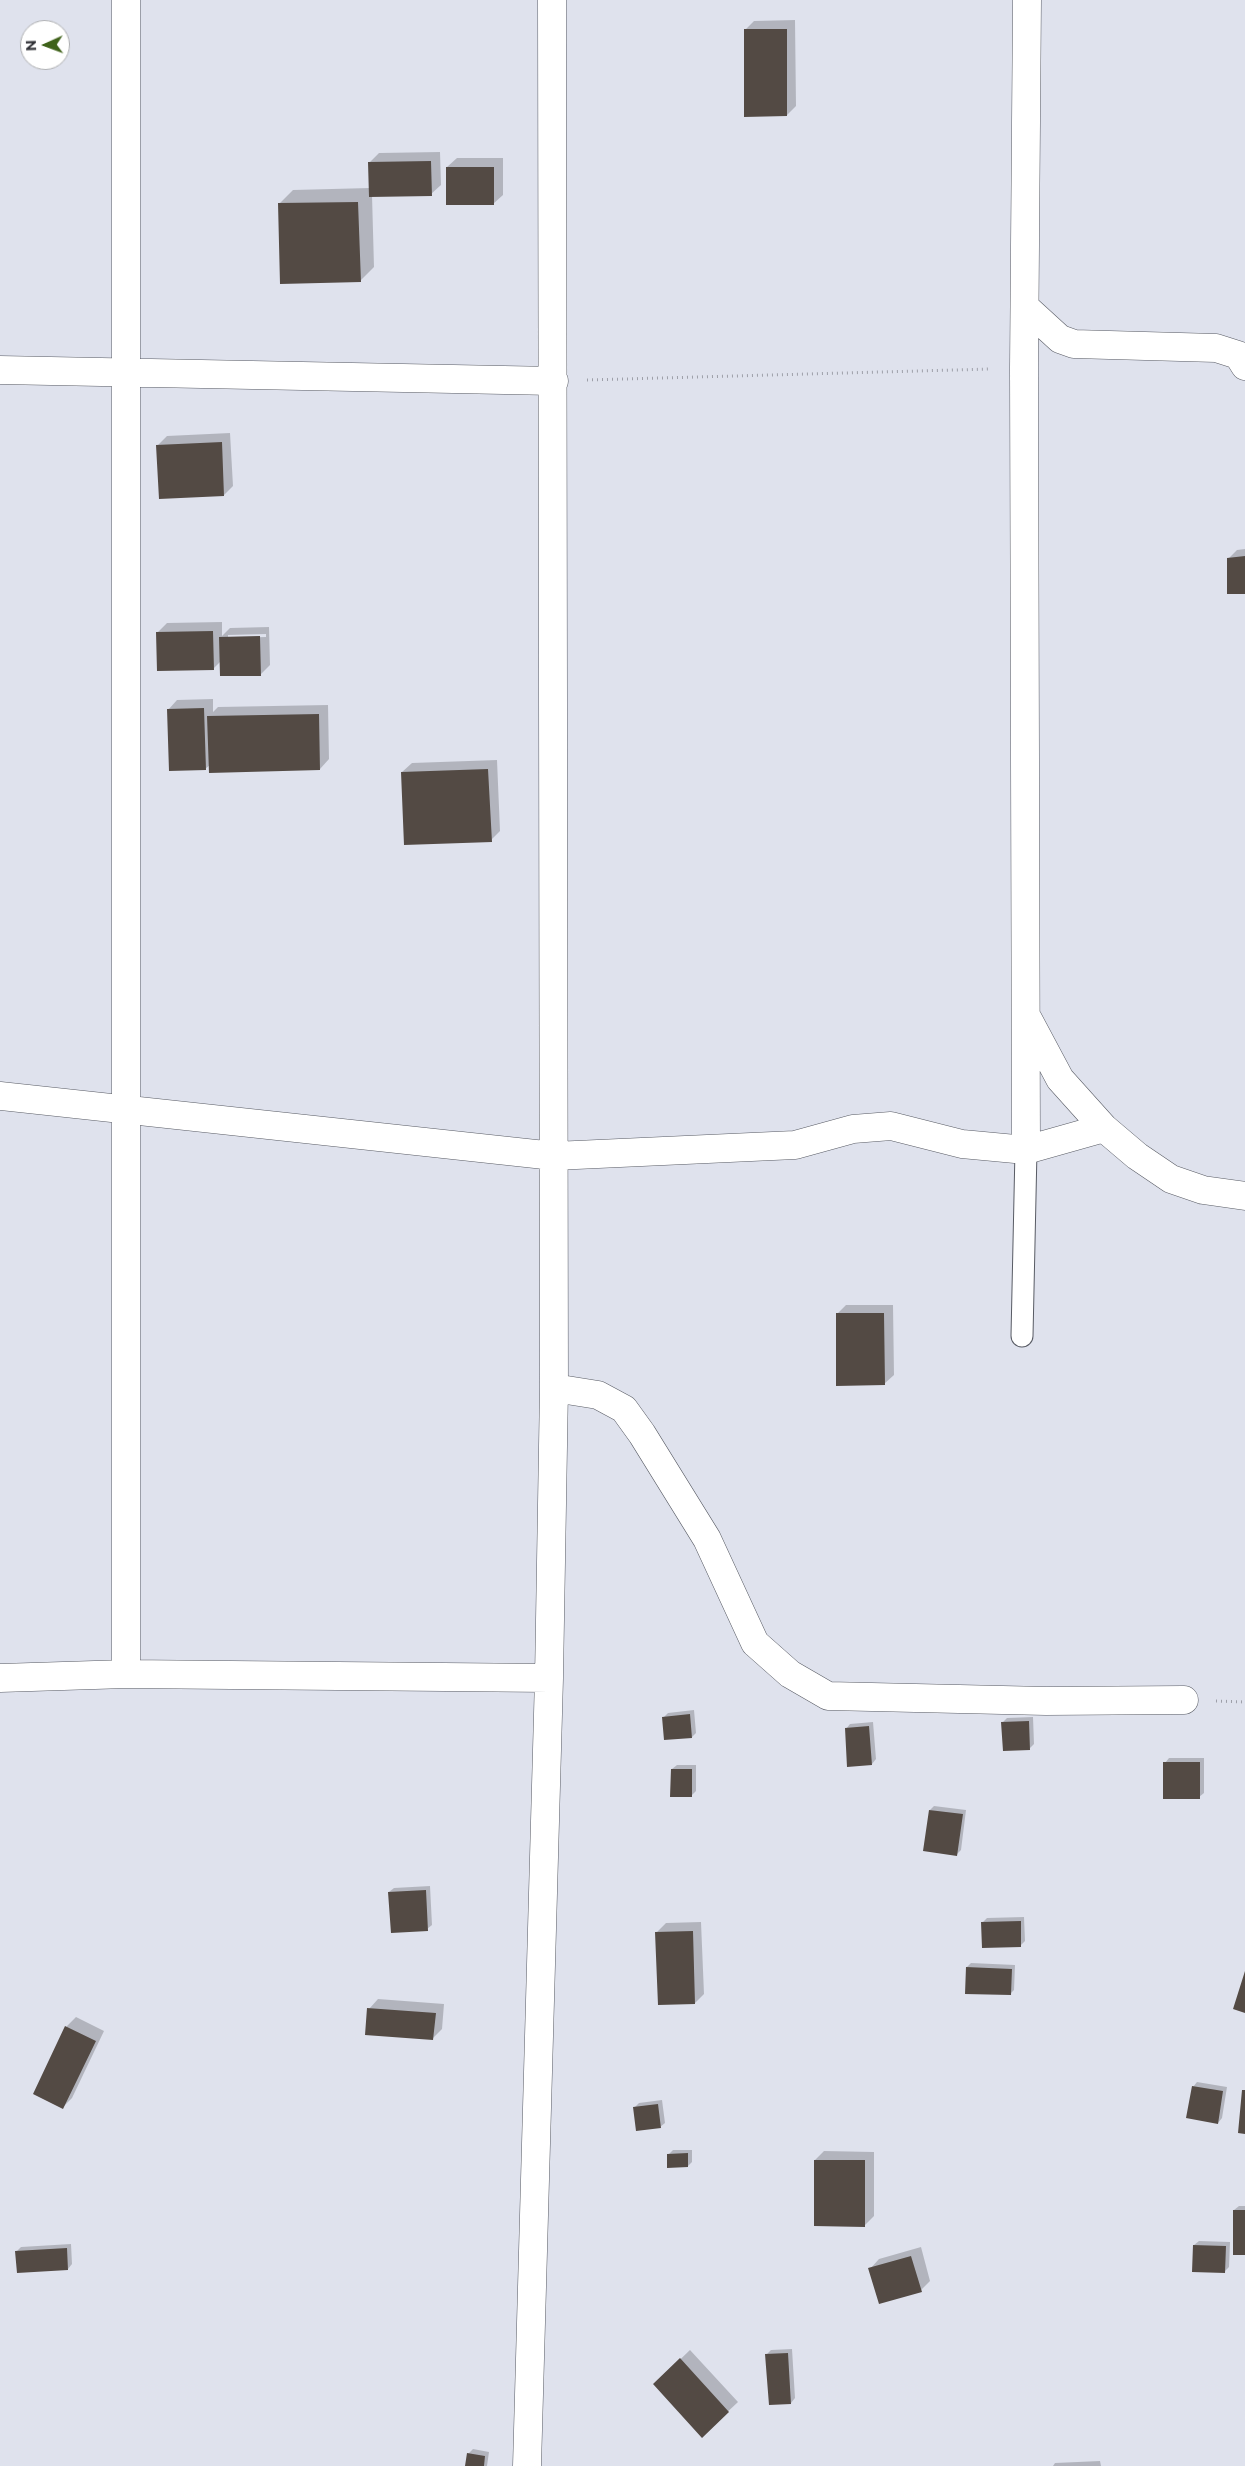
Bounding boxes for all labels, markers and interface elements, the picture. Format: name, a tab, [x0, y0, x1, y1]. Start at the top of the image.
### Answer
north arrow	[20, 20, 70, 70]
text: N	[22, 40, 40, 51]

